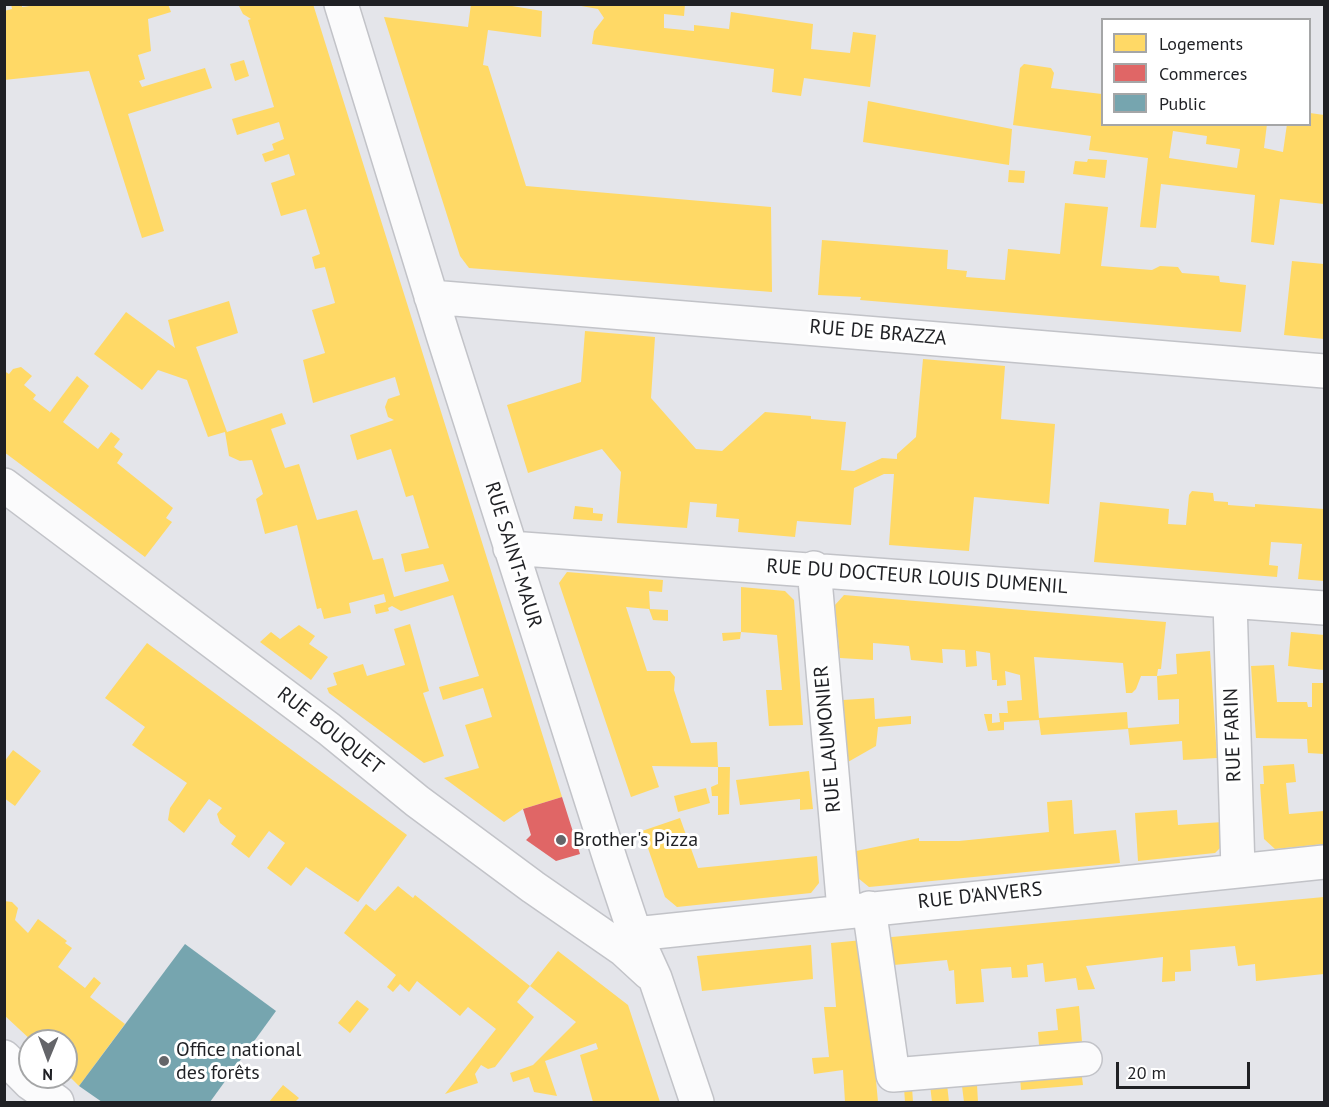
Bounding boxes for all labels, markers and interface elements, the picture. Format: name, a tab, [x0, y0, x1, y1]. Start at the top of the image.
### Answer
legend	[1101, 18, 1311, 126]
text: Logements	[1159, 32, 1243, 55]
text: Commerces	[1159, 62, 1247, 85]
text: Public	[1159, 92, 1206, 115]
street label: RUE DE BRAZZA	[809, 315, 947, 351]
street label: RUE SAINT-MAUR	[479, 479, 547, 631]
street label: RUE DU DOCTEUR LOUIS DUMENIL	[766, 554, 1068, 600]
street label: RUE LAUMONIER	[810, 664, 846, 814]
street label: RUE BOUQUET	[272, 682, 388, 780]
street label: RUE FARIN	[1219, 687, 1247, 783]
place label: Brother's Pizza	[573, 828, 698, 852]
marker: Brother's Pizza	[554, 833, 568, 847]
street label: RUE D'ANVERS	[917, 878, 1043, 914]
north arrow	[18, 1029, 78, 1089]
place label: Office national des forêts	[176, 1038, 301, 1085]
scale bar	[1119, 1050, 1252, 1088]
marker: Office national des forêts	[157, 1054, 171, 1068]
text: 20 m	[1127, 1061, 1166, 1084]
text: N	[42, 1065, 53, 1085]

